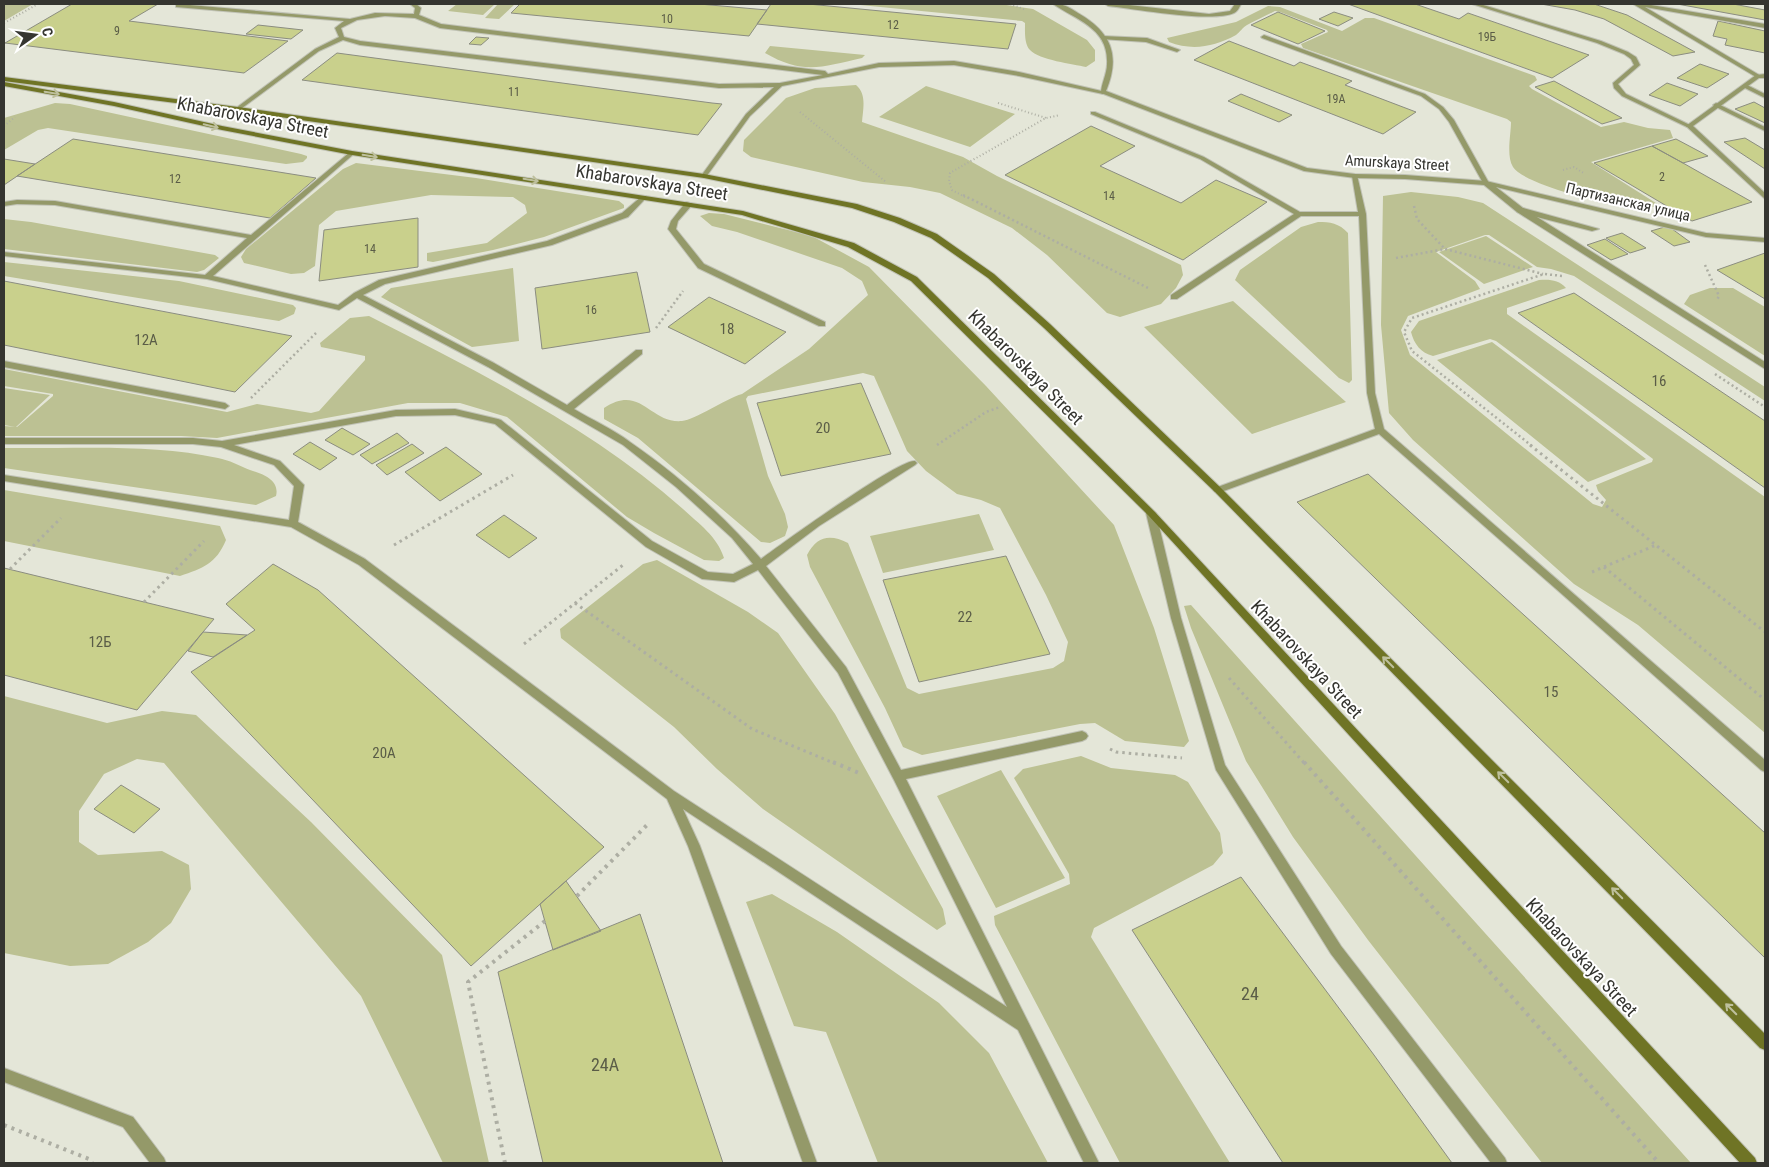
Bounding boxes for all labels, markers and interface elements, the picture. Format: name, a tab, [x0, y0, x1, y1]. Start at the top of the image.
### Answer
north arrow	[10, 10, 60, 60]
house number: 10	[661, 12, 673, 26]
house number: 12	[887, 18, 899, 32]
house number: 9	[114, 24, 120, 38]
text: С	[39, 26, 56, 38]
house number: 19Б	[1478, 30, 1497, 44]
house number: 11	[508, 85, 520, 99]
one-way arrow	[43, 89, 59, 99]
street label: Khabarovskaya Street	[176, 92, 330, 142]
house number: 19А	[1327, 92, 1345, 106]
one-way arrow	[202, 122, 218, 131]
one-way arrow	[362, 151, 378, 161]
street label: Amurskaya Street	[1344, 151, 1450, 175]
street label: Khabarovskaya Street	[574, 160, 730, 204]
house number: 2	[1659, 170, 1665, 184]
house number: 12	[169, 172, 181, 186]
one-way arrow	[523, 175, 539, 185]
street label: Партизанская улица	[1564, 179, 1692, 225]
house number: 14	[1103, 189, 1115, 203]
house number: 14	[364, 242, 376, 256]
house number: 16	[585, 303, 597, 317]
street label: Khabarovskaya Street	[964, 305, 1088, 429]
house number: 18	[720, 320, 734, 338]
house number: 12А	[134, 331, 158, 349]
house number: 16	[1652, 372, 1666, 390]
house number: 20	[816, 419, 830, 437]
street label: Khabarovskaya Street	[1247, 596, 1367, 722]
house number: 22	[958, 608, 972, 626]
house number: 12Б	[88, 633, 112, 651]
one-way arrow	[1382, 656, 1394, 668]
house number: 15	[1544, 683, 1558, 701]
house number: 20А	[372, 744, 396, 762]
one-way arrow	[1497, 772, 1509, 784]
one-way arrow	[1611, 887, 1623, 899]
street label: Khabarovskaya Street	[1522, 894, 1642, 1020]
house number: 24	[1241, 983, 1259, 1004]
one-way arrow	[1725, 1002, 1737, 1015]
house number: 24А	[591, 1054, 620, 1075]

